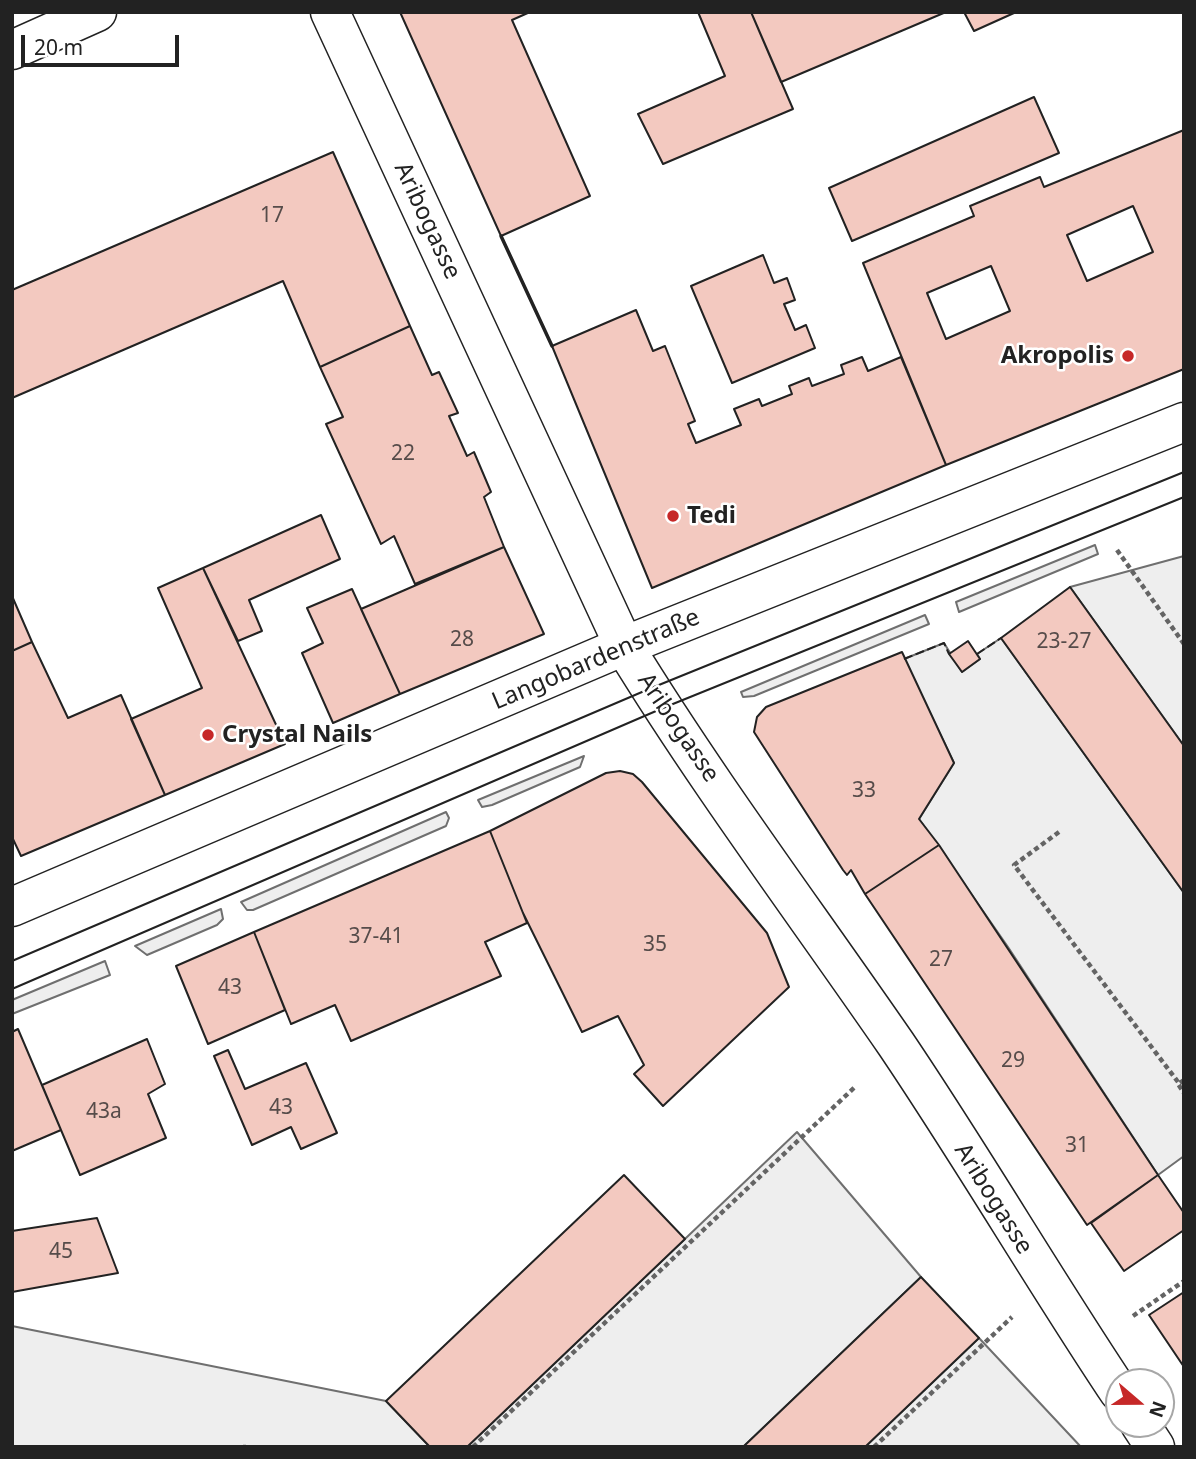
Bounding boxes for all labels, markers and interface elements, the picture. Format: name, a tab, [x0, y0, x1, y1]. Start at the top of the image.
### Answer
scale bar	[24, 21, 182, 65]
text: 20 m	[34, 33, 83, 61]
street label: Aribogasse	[387, 158, 467, 284]
house number: 17	[260, 203, 284, 229]
place label: Akropolis	[1001, 342, 1114, 370]
marker: Akropolis	[1120, 348, 1136, 364]
house number: 22	[391, 441, 415, 467]
place label: Tedi	[687, 502, 736, 530]
marker: Tedi	[665, 508, 681, 524]
street label: Langobardenstraße	[488, 603, 704, 717]
house number: 28	[450, 627, 474, 653]
house number: 23-27	[1037, 629, 1091, 655]
street label: Aribogasse	[631, 668, 725, 788]
place label: Crystal Nails	[222, 721, 372, 749]
marker: Crystal Nails	[200, 727, 216, 743]
house number: 33	[852, 778, 876, 804]
house number: 37-41	[349, 924, 403, 950]
house number: 35	[643, 932, 667, 958]
house number: 27	[929, 947, 953, 973]
house number: 43	[218, 975, 242, 1001]
house number: 29	[1001, 1048, 1025, 1074]
house number: 43	[269, 1095, 293, 1121]
house number: 43a	[86, 1099, 122, 1125]
house number: 31	[1065, 1133, 1089, 1159]
street label: Aribogasse	[948, 1138, 1038, 1260]
house number: 45	[49, 1239, 73, 1265]
north arrow	[1105, 1368, 1175, 1438]
text: N	[1143, 1398, 1173, 1421]

